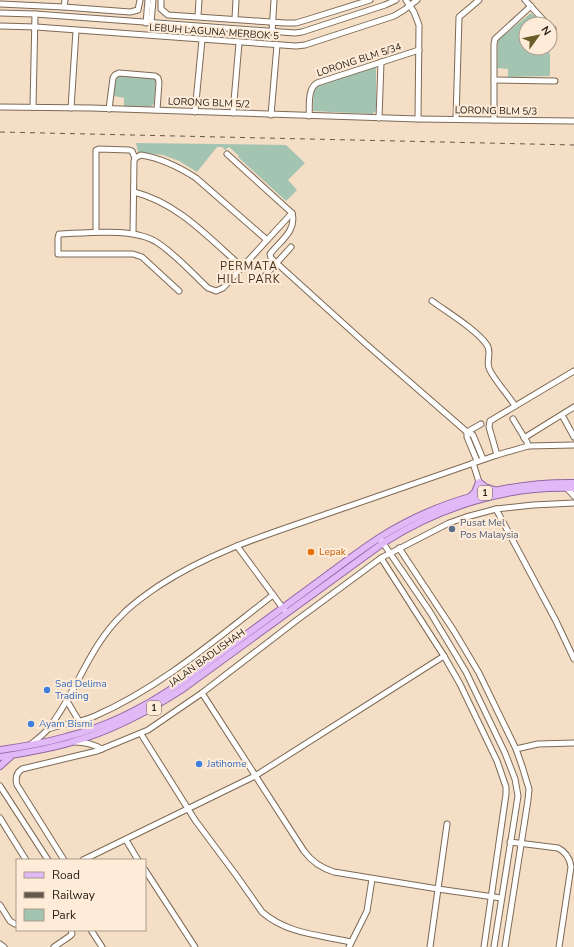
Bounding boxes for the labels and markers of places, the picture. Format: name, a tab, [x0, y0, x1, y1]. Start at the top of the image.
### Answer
place label: Pusat Mel Pos Malaysia	[460, 516, 519, 542]
marker: Pusat Mel Pos Malaysia	[447, 524, 457, 534]
place label: Lepak	[319, 545, 347, 559]
marker: Lepak	[306, 547, 316, 557]
place label: Sad Delima Trading	[55, 677, 107, 703]
marker: Sad Delima Trading	[42, 685, 52, 695]
place label: Ayam Bismi	[39, 717, 92, 731]
marker: Ayam Bismi	[26, 719, 36, 729]
place label: Jatihome	[206, 757, 246, 771]
marker: Jatihome	[194, 759, 204, 769]

